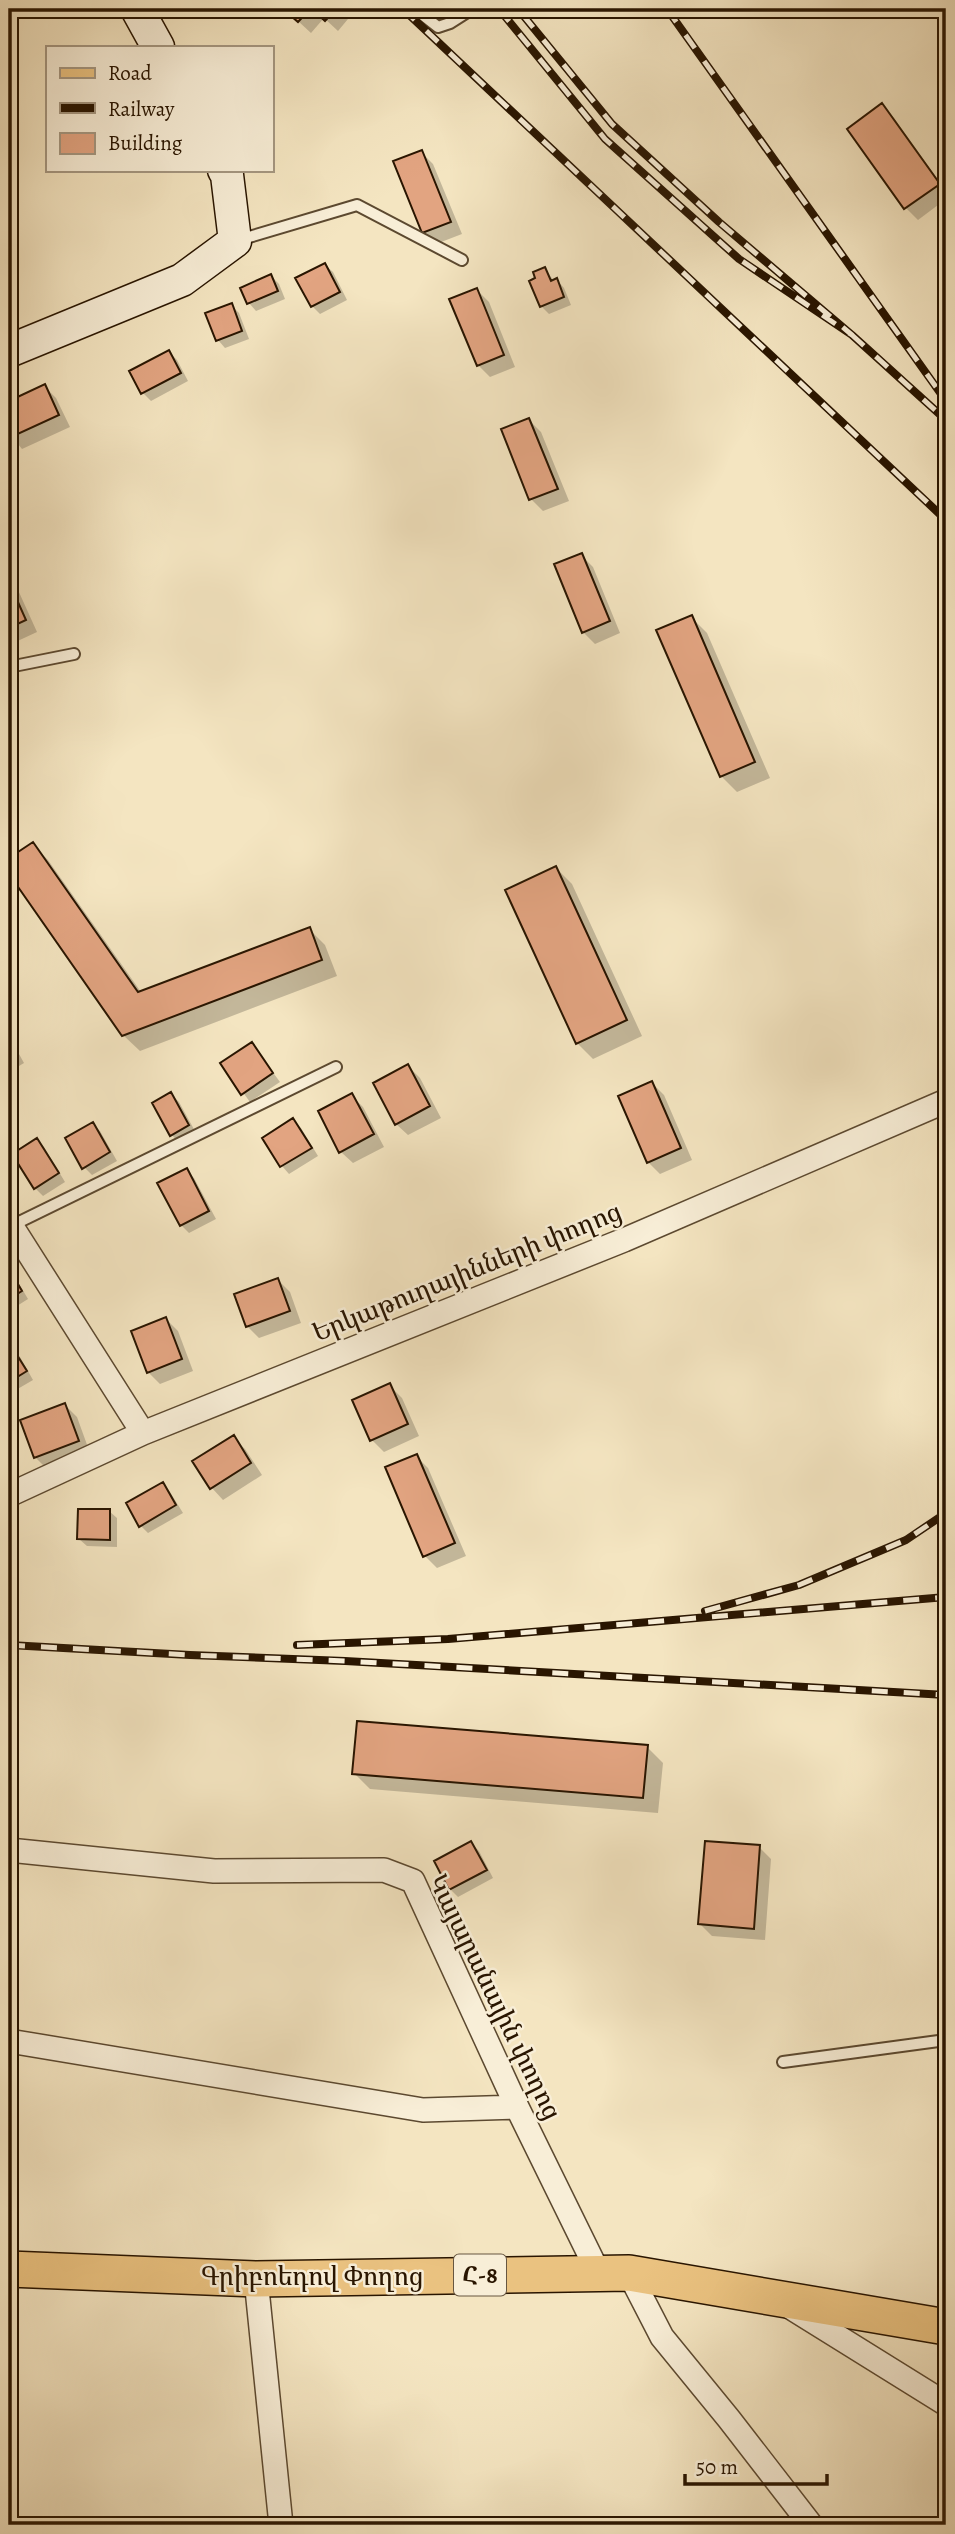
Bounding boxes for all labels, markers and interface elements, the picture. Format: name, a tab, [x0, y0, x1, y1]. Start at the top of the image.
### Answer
legend	[46, 46, 273, 172]
text: Road	[108, 59, 152, 87]
text: Railway	[108, 95, 175, 123]
text: Building	[108, 129, 183, 157]
street label: Երկաթուղայինների փողոց	[307, 1194, 627, 1350]
street label: Կայարանային փողոց	[420, 1868, 570, 2126]
road number: Հ-8	[454, 2254, 506, 2296]
street label: Գրիբոեդով Փողոց	[201, 2259, 423, 2294]
scale bar	[685, 2443, 827, 2487]
text: 50 m	[696, 2453, 738, 2481]

